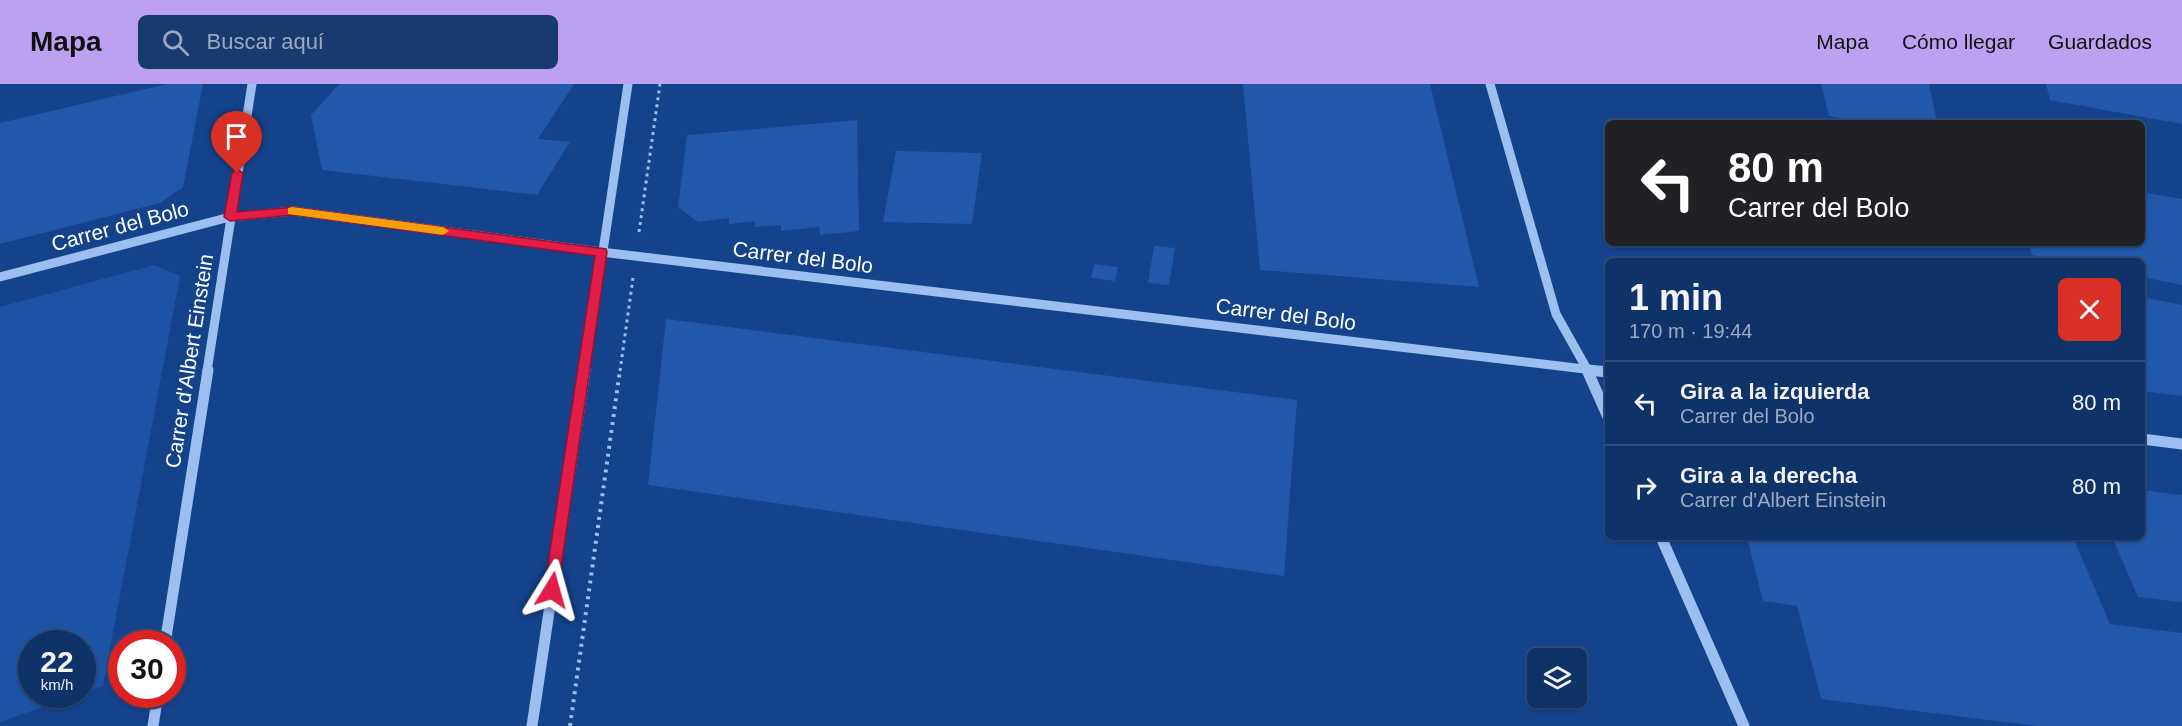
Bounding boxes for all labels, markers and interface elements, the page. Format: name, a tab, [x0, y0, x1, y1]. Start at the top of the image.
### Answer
search box	[138, 15, 558, 69]
text: Mapa	[30, 26, 102, 57]
icon: search	[159, 26, 192, 59]
text: Buscar aquí	[207, 29, 324, 54]
text: Mapa	[1816, 30, 1869, 53]
text: Cómo llegar	[1902, 30, 2015, 53]
text: Guardados	[2048, 30, 2152, 53]
pin	[211, 111, 262, 173]
icon: arrive	[220, 120, 253, 153]
icon: left	[1629, 144, 1707, 222]
text: 80 m	[1728, 144, 1824, 191]
text: Carrer del Bolo	[1728, 193, 1910, 223]
street label: Carrer del Bolo	[49, 197, 191, 255]
street label: Carrer del Bolo	[732, 237, 874, 277]
street label: Carrer d'Albert Einstein	[161, 252, 217, 470]
text: 1 min	[1629, 277, 1723, 318]
button: close	[2058, 278, 2121, 341]
street label: Carrer del Bolo	[1215, 294, 1357, 334]
text: 170 m · 19:44	[1629, 320, 1752, 342]
text: Gira a la izquierda	[1680, 379, 1870, 404]
icon: left	[1629, 387, 1662, 420]
text: 80 m	[2072, 390, 2121, 415]
text: Carrer del Bolo	[1680, 405, 1815, 427]
text: Gira a la derecha	[1680, 463, 1857, 488]
icon: right	[1629, 471, 1662, 504]
text: 80 m	[2072, 474, 2121, 499]
text: Carrer d'Albert Einstein	[1680, 489, 1886, 511]
position arrow	[520, 558, 584, 622]
speed limit sign: 30	[108, 630, 186, 708]
text: 22	[40, 645, 74, 678]
map controls	[1527, 648, 1587, 708]
button: layers	[1527, 648, 1587, 708]
text: km/h	[41, 676, 73, 693]

